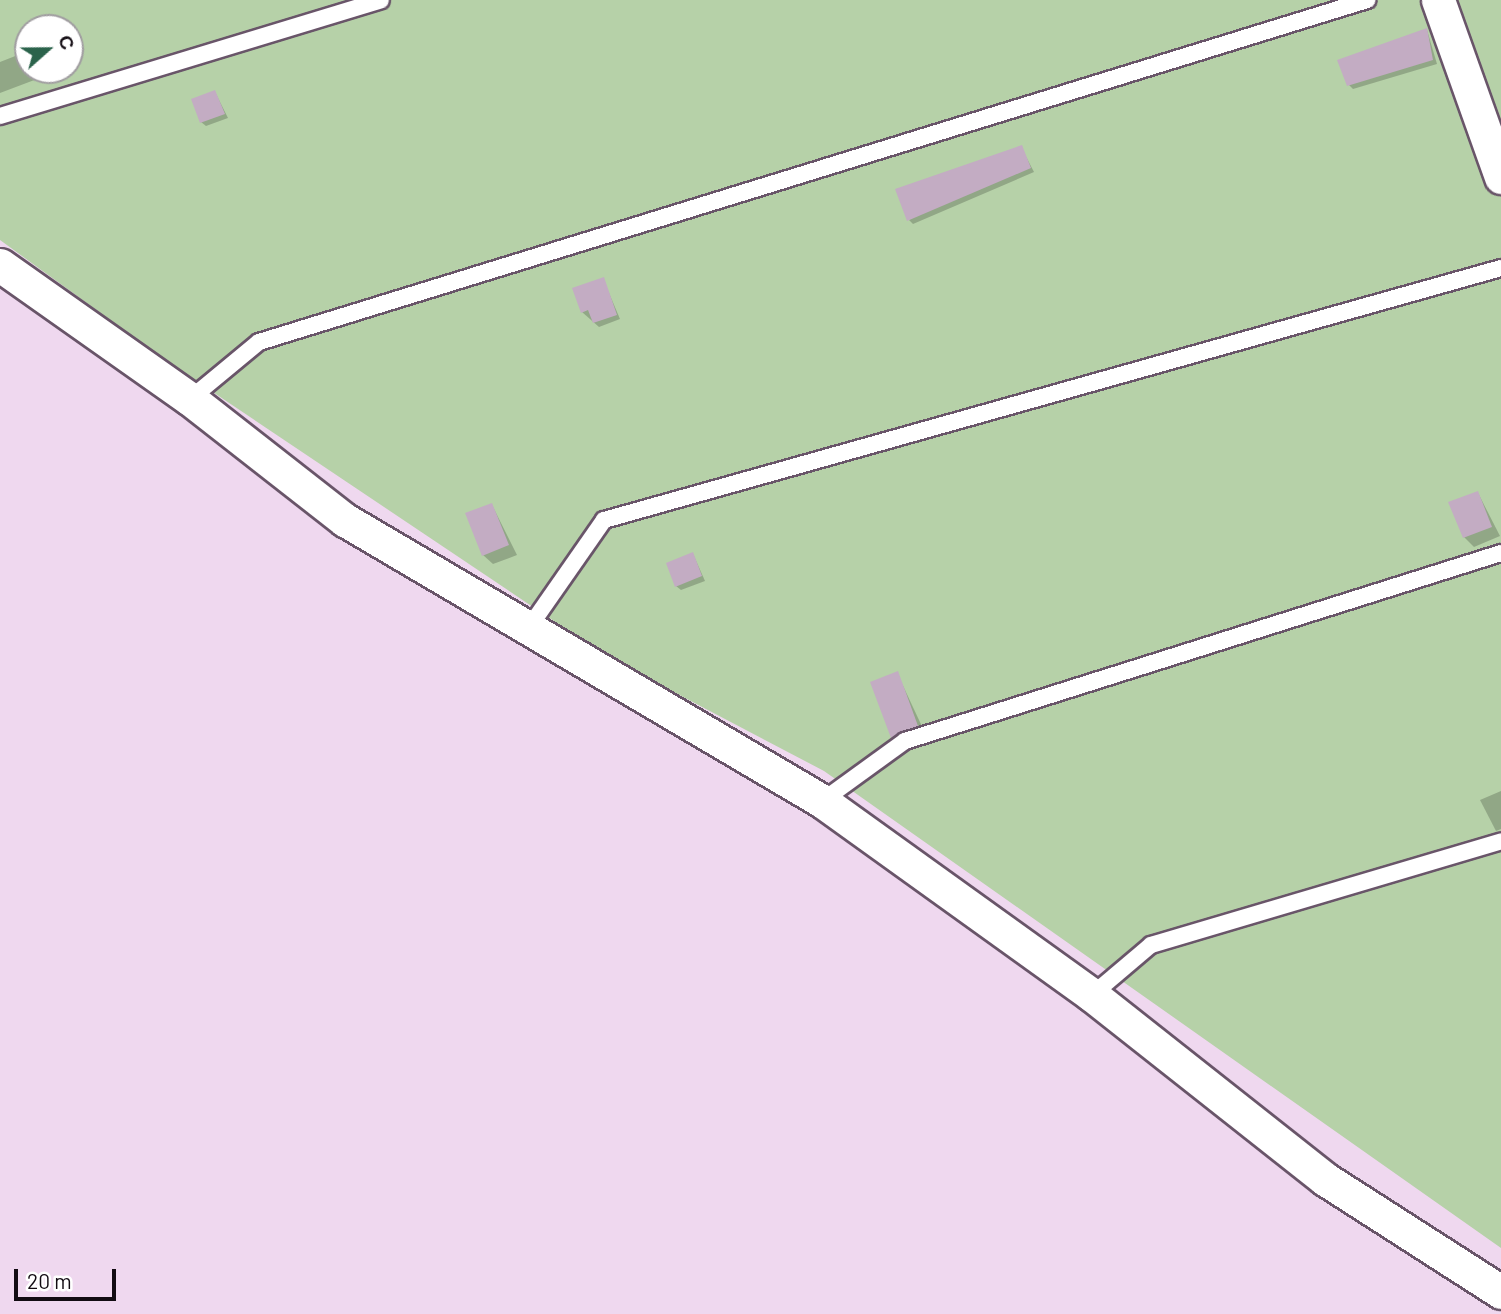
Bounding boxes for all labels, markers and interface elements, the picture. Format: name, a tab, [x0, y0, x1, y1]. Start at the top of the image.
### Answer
north arrow	[14, 14, 84, 84]
text: С	[54, 31, 80, 53]
scale bar	[18, 1254, 119, 1298]
text: 20 m	[27, 1268, 72, 1293]

